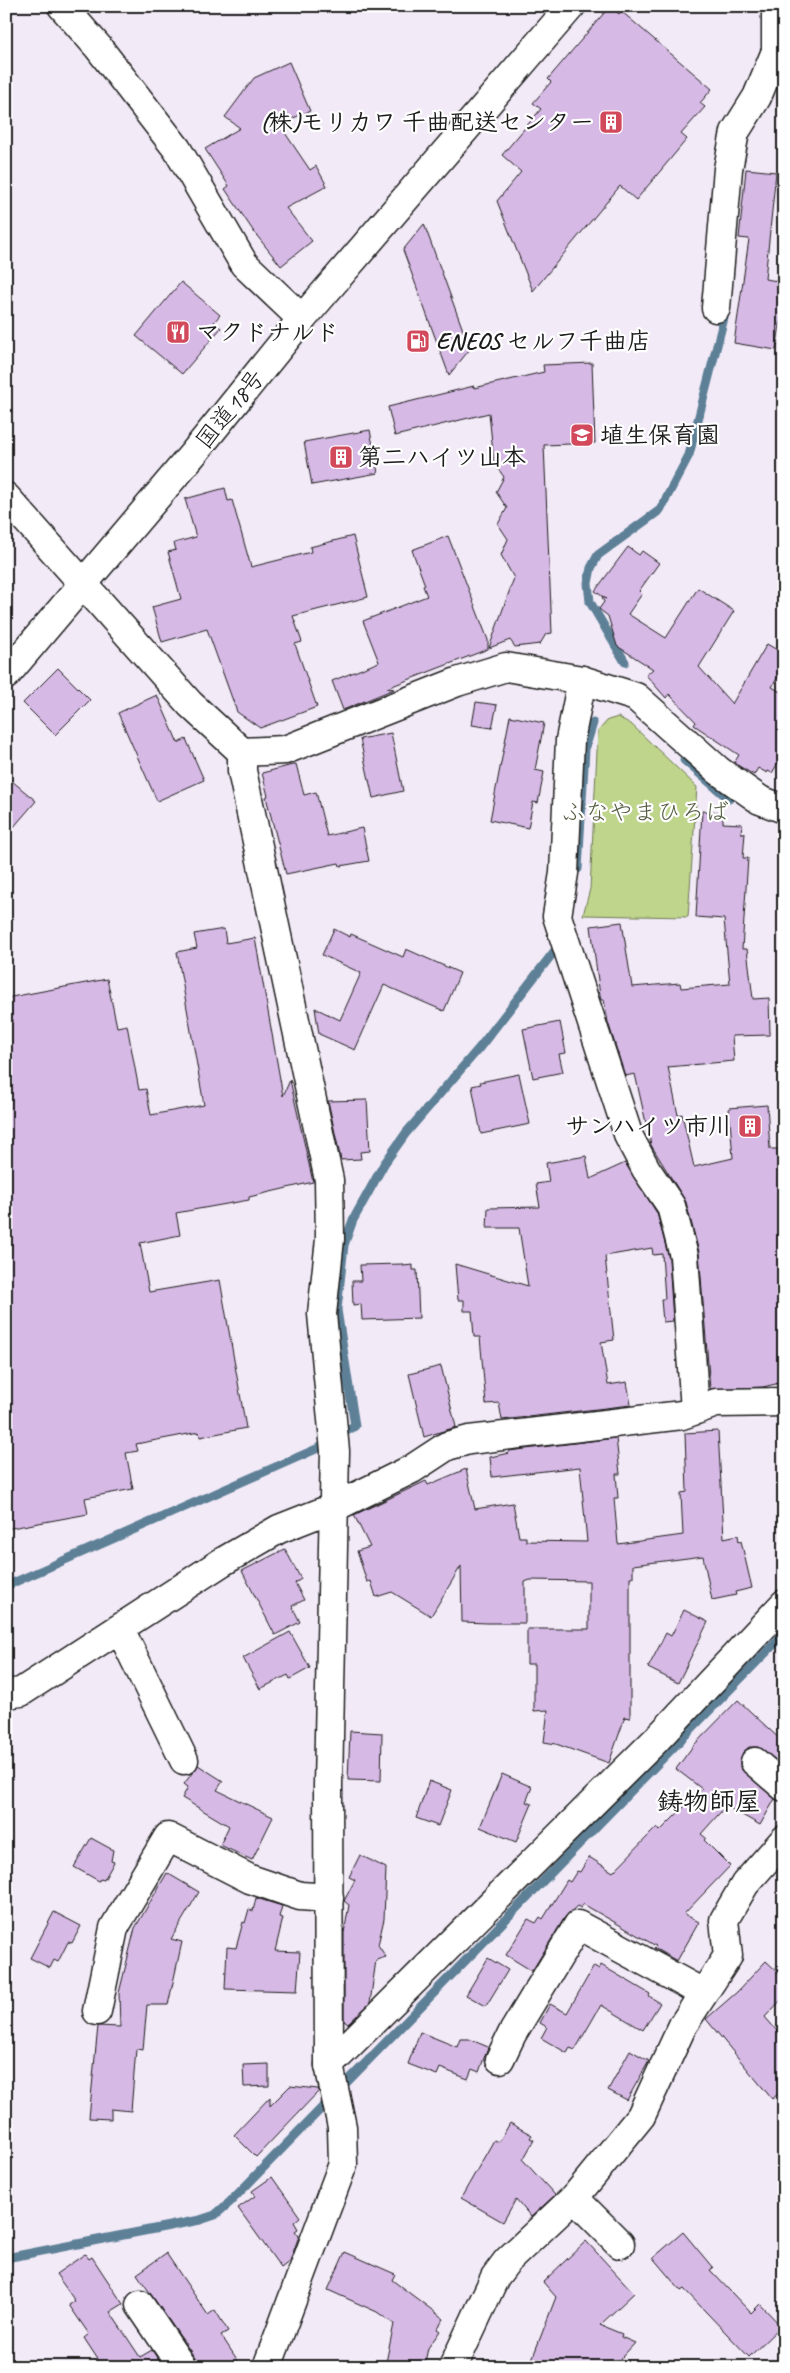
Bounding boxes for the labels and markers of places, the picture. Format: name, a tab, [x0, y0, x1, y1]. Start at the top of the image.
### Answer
place label: (株)モリカワ 千曲配送センター	[260, 107, 594, 137]
building icon: (株)モリカワ 千曲配送センター	[598, 109, 624, 135]
place label: マクドナルド	[196, 317, 339, 347]
restaurant icon: マクドナルド	[165, 319, 191, 345]
place label: ENEOS セルフ千曲店	[436, 326, 651, 356]
fuel station icon: ENEOS セルフ千曲店	[405, 328, 431, 354]
place label: 埴生保育園	[600, 420, 720, 450]
school or university icon: 埴生保育園	[569, 422, 595, 448]
place label: 第二ハイツ山本	[358, 442, 526, 472]
building icon: 第二ハイツ山本	[328, 444, 354, 470]
place label: サンハイツ市川	[565, 1111, 732, 1141]
building icon: サンハイツ市川	[737, 1113, 763, 1139]

